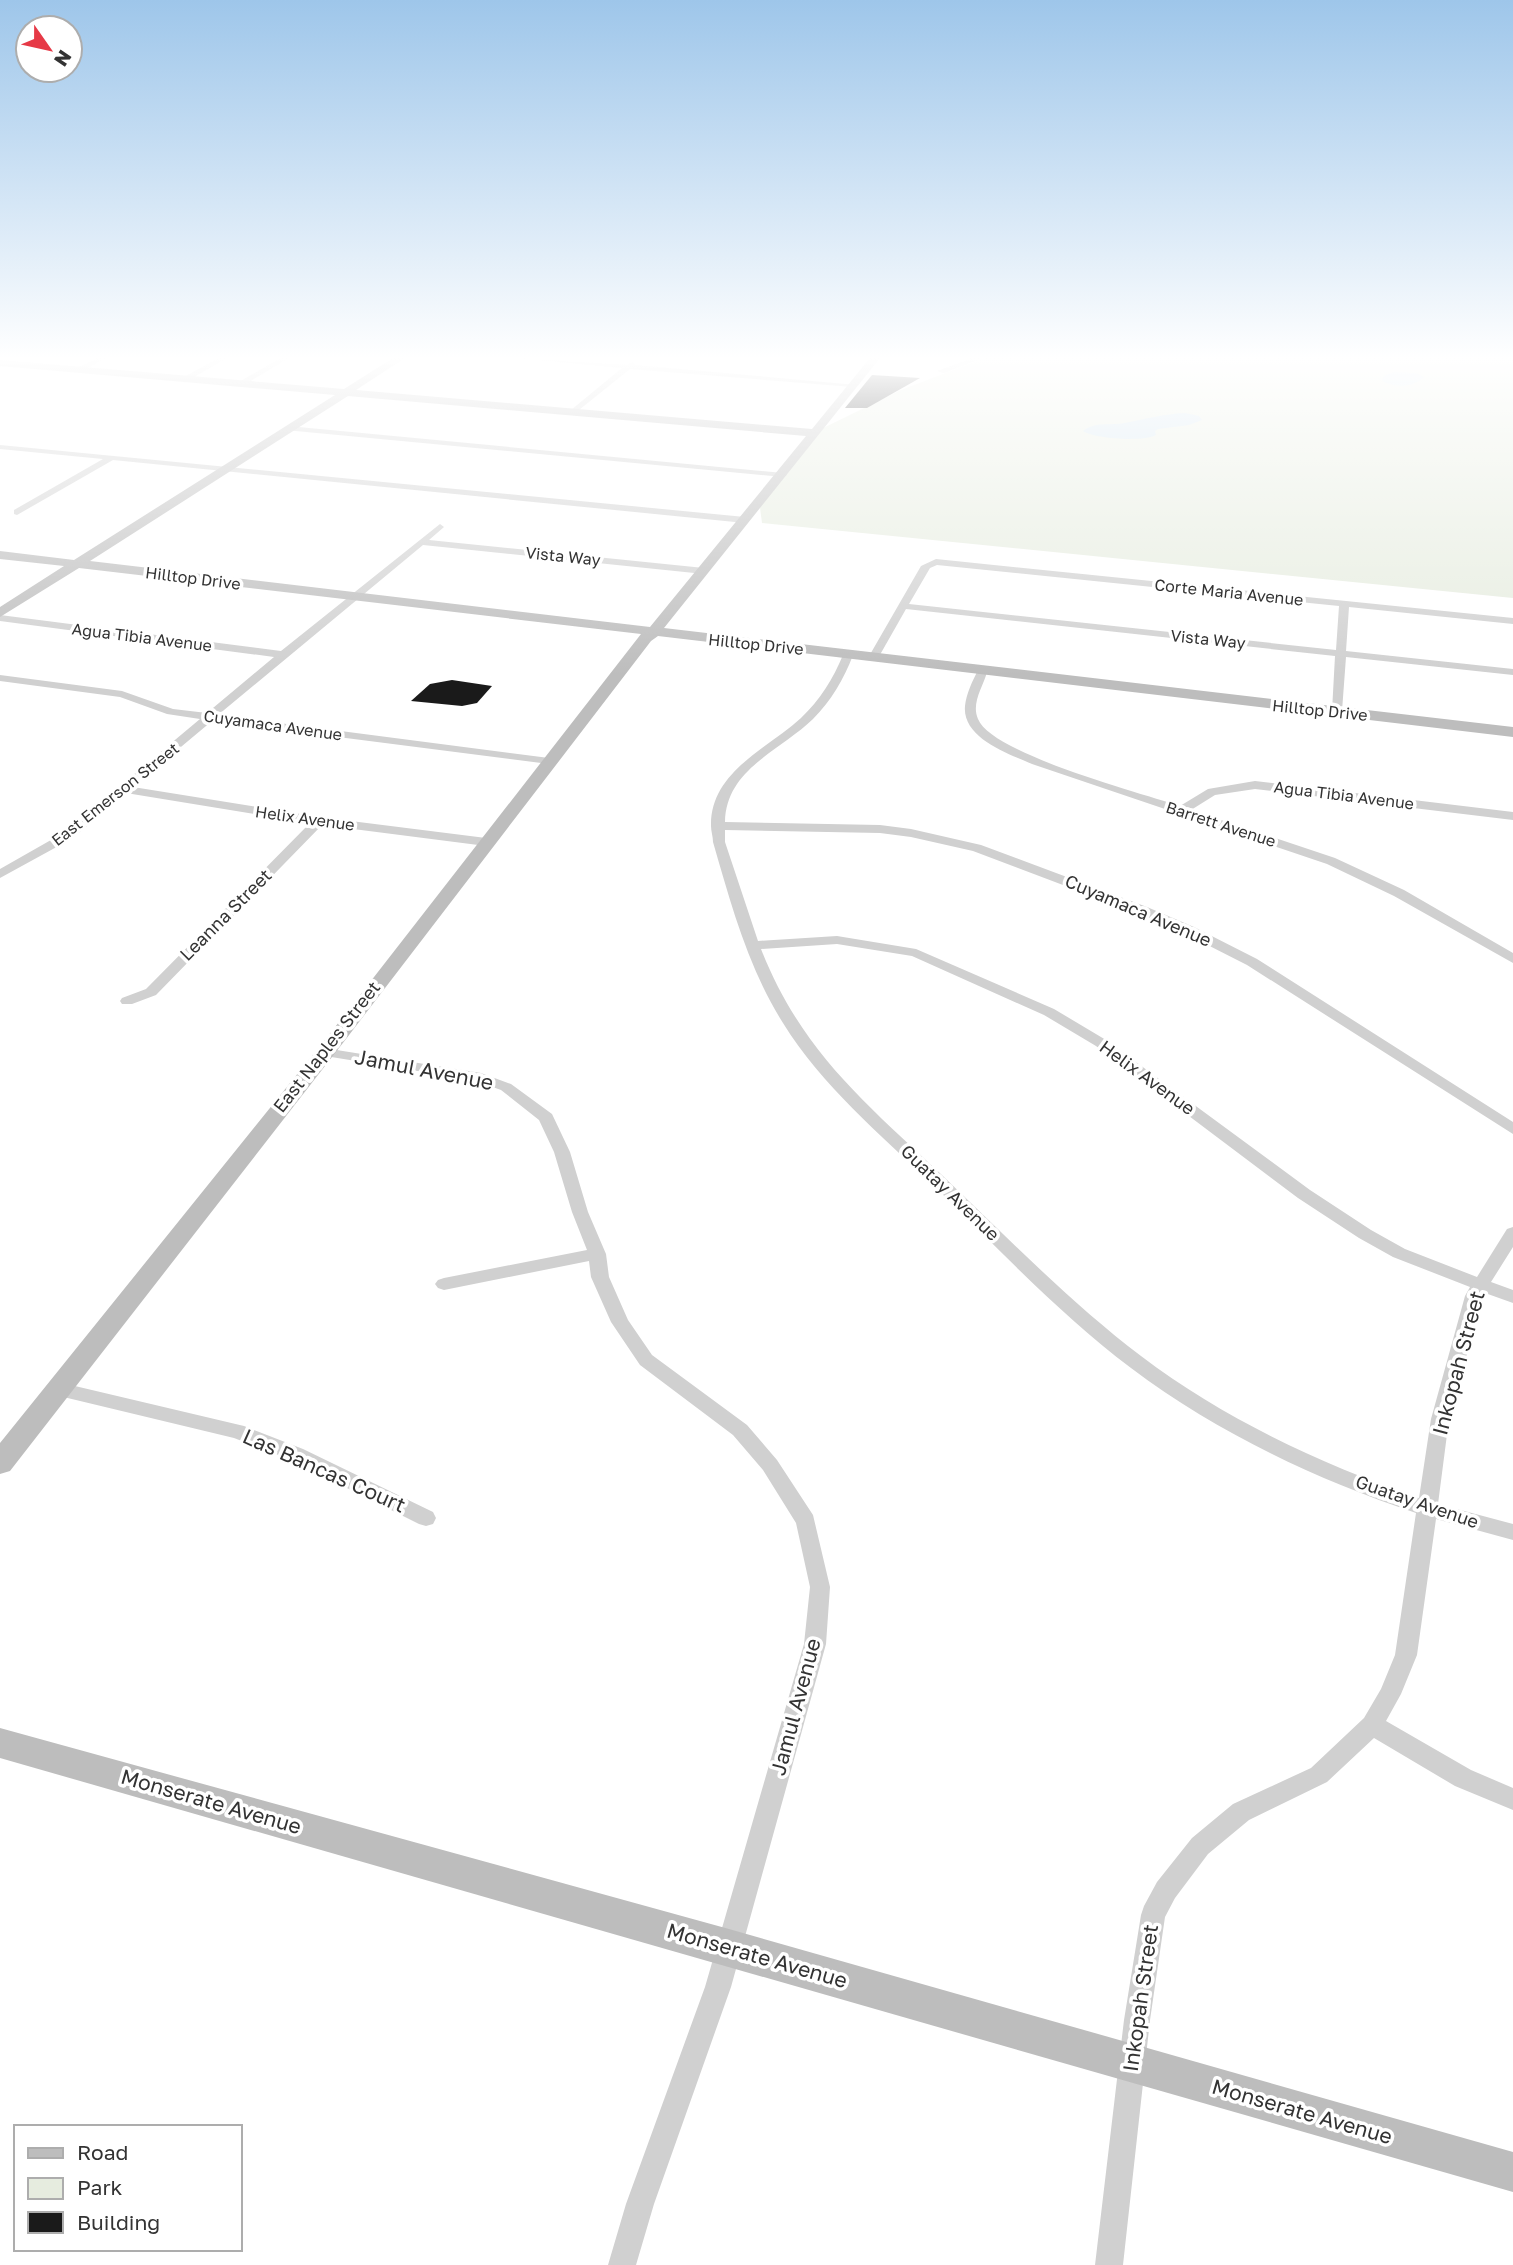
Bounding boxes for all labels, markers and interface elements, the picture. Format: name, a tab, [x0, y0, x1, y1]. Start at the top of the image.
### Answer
north arrow	[14, 14, 84, 84]
text: N	[50, 46, 77, 71]
street label: Vista Way	[524, 542, 602, 570]
street label: Hilltop Drive	[144, 562, 242, 594]
street label: Corte Maria Avenue	[1154, 574, 1304, 610]
street label: Agua Tibia Avenue	[71, 618, 213, 656]
street label: Vista Way	[1169, 625, 1247, 653]
street label: Hilltop Drive	[707, 629, 805, 659]
street label: Hilltop Drive	[1271, 695, 1369, 725]
street label: Cuyamaca Avenue	[203, 705, 343, 745]
street label: East Emerson Street	[47, 738, 183, 850]
street label: Agua Tibia Avenue	[1273, 776, 1415, 814]
street label: Barrett Avenue	[1163, 797, 1279, 851]
street label: Helix Avenue	[254, 801, 356, 835]
street label: Leanna Street	[175, 864, 276, 965]
street label: Cuyamaca Avenue	[1062, 869, 1215, 951]
street label: East Naples Street	[268, 976, 384, 1116]
street label: Helix Avenue	[1096, 1035, 1200, 1119]
street label: Jamul Avenue	[353, 1043, 496, 1095]
street label: Guatay Avenue	[897, 1140, 1005, 1245]
street label: Inkopah Street	[1426, 1288, 1490, 1438]
street label: Las Bancas Court	[239, 1423, 410, 1518]
street label: Guatay Avenue	[1353, 1470, 1482, 1532]
street label: Jamul Avenue	[764, 1635, 826, 1778]
street label: Monserate Avenue	[118, 1763, 304, 1839]
street label: Monserate Avenue	[664, 1917, 850, 1993]
street label: Inkopah Street	[1117, 1922, 1163, 2073]
street label: Monserate Avenue	[1209, 2073, 1395, 2149]
legend	[14, 2125, 242, 2251]
text: Road	[77, 2139, 128, 2165]
text: Park	[77, 2174, 123, 2200]
text: Building	[77, 2209, 160, 2235]

